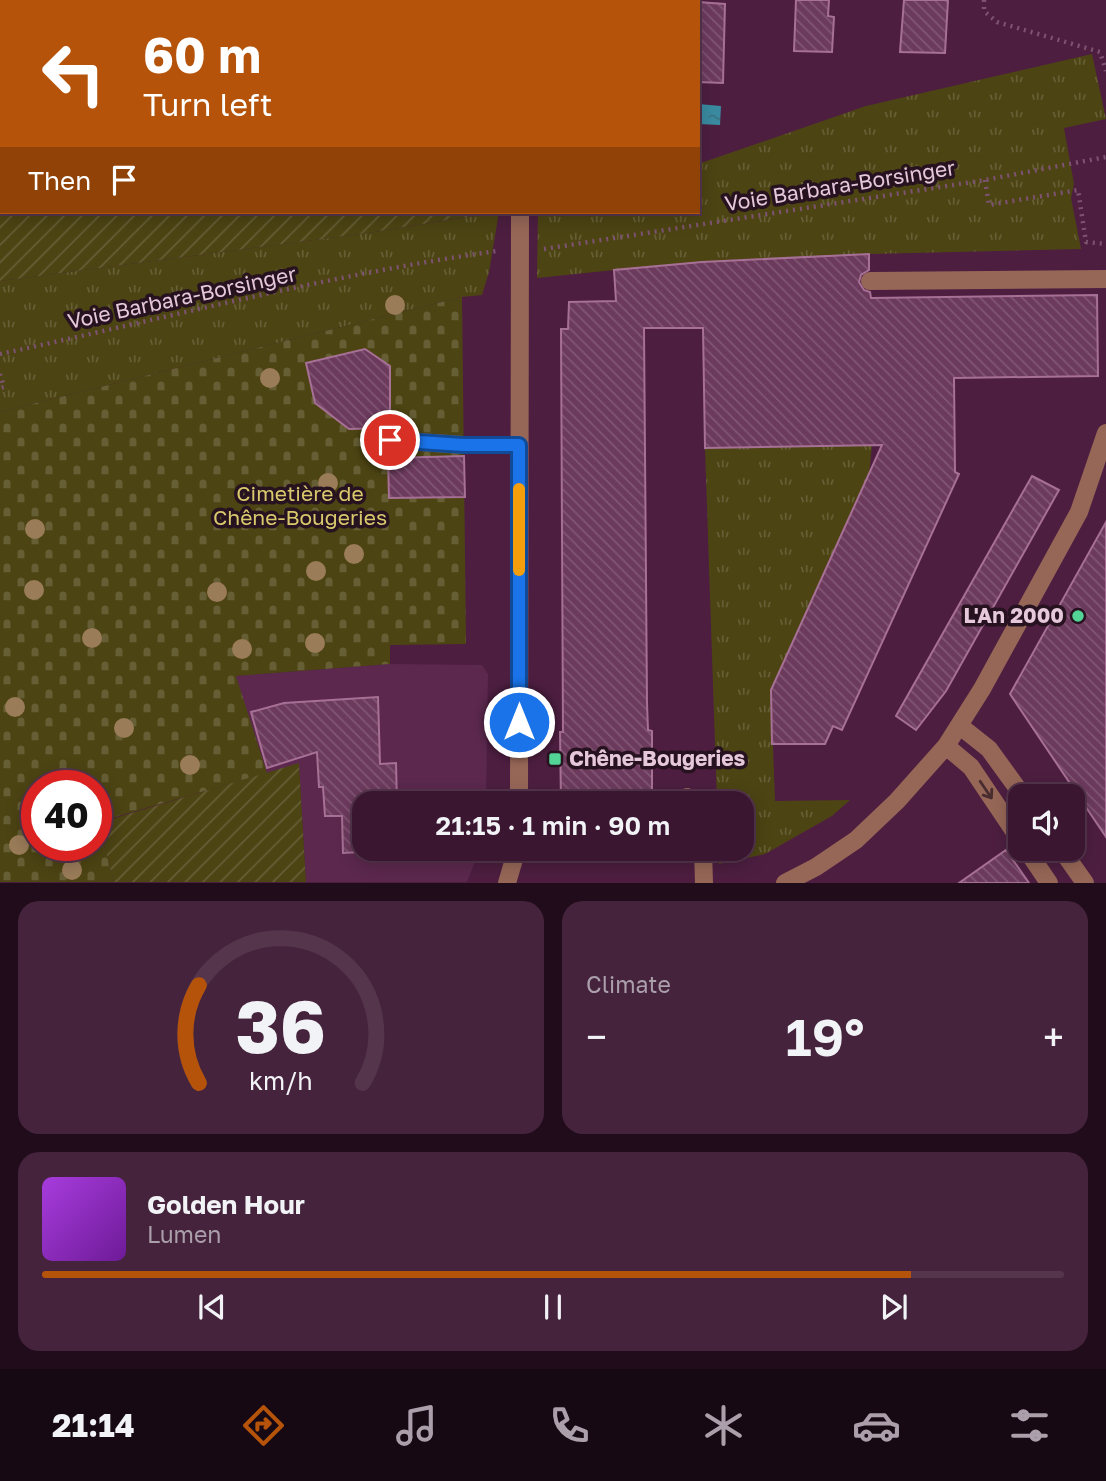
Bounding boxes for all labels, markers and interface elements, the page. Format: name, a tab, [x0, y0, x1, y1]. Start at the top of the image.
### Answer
text: 60 m	[143, 25, 261, 84]
icon: left	[28, 28, 119, 119]
text: Turn left	[143, 85, 272, 123]
street label: Voie Barbara-Borsinger	[723, 154, 957, 216]
icon: arrive	[105, 161, 143, 199]
text: Then	[28, 165, 91, 196]
street label: Voie Barbara-Borsinger	[65, 260, 298, 334]
pin	[360, 410, 420, 470]
icon: arrive	[371, 421, 409, 459]
park label: Cimetière de Chêne-Bougeries	[213, 480, 387, 530]
place label: L'An 2000	[964, 602, 1064, 628]
marker: L'An 2000	[1070, 608, 1086, 624]
position arrow	[482, 685, 556, 759]
place label: Chêne-Bougeries	[569, 745, 746, 771]
marker: Chêne-Bougeries	[547, 751, 563, 767]
speed limit sign: 40	[21, 770, 112, 861]
one-way arrow	[979, 780, 994, 799]
map controls	[1008, 784, 1085, 861]
button: sound	[1008, 784, 1085, 861]
text: 21:15 · 1 min · 90 m	[436, 810, 670, 841]
text: Climate	[586, 970, 671, 998]
text: 36	[236, 983, 326, 1070]
text: 19°	[786, 1005, 864, 1067]
text: −	[586, 1014, 607, 1059]
text: +	[1043, 1014, 1064, 1059]
text: km/h	[249, 1065, 313, 1096]
text: Golden Hour	[147, 1189, 305, 1220]
text: Lumen	[147, 1220, 221, 1248]
icon: previous	[193, 1288, 231, 1326]
icon: pause	[534, 1288, 572, 1326]
icon: next	[875, 1288, 913, 1326]
icon: directions	[239, 1401, 288, 1450]
icon: music	[392, 1401, 441, 1450]
icon: phone	[545, 1401, 594, 1450]
icon: climate	[699, 1401, 748, 1450]
icon: car	[852, 1401, 901, 1450]
icon: filters	[1005, 1401, 1054, 1450]
text: 21:14	[52, 1406, 135, 1444]

